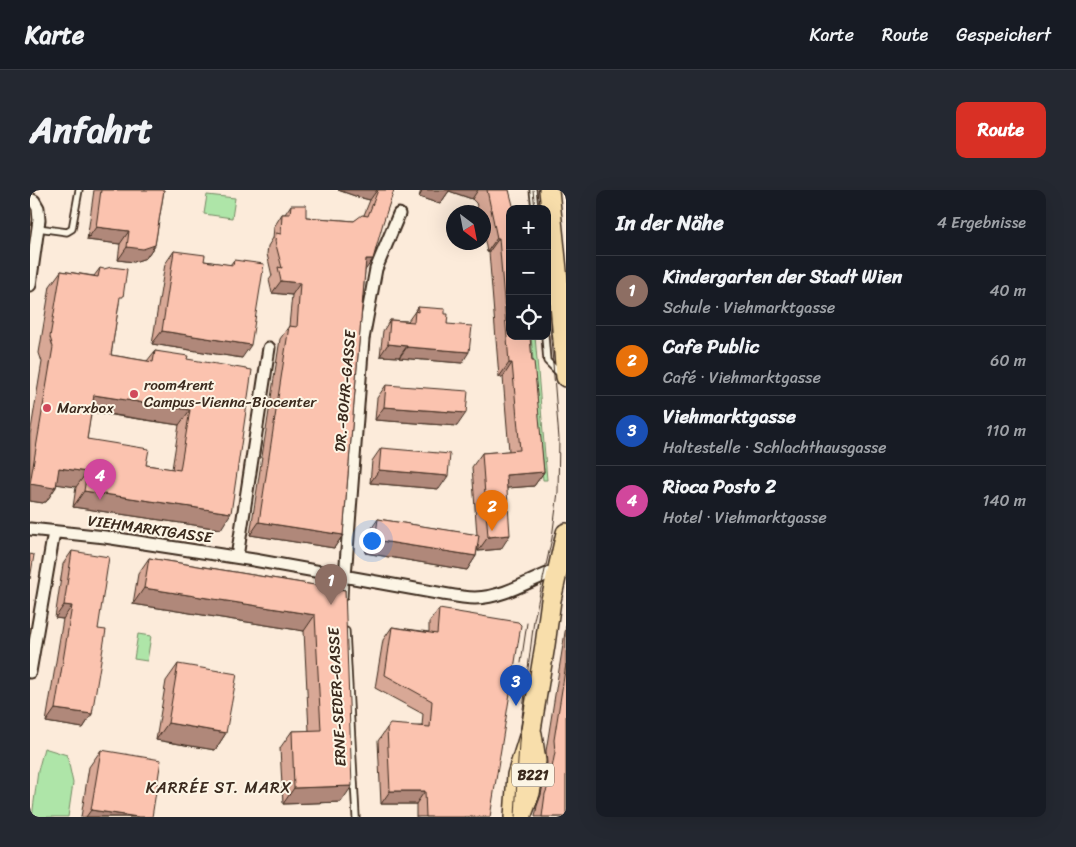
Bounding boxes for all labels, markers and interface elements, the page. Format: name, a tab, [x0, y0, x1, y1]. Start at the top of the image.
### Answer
text: Karte	[25, 14, 84, 56]
text: Karte	[809, 19, 854, 51]
text: Route	[882, 19, 928, 51]
text: Gespeichert	[956, 19, 1051, 51]
text: Anfahrt	[30, 99, 153, 161]
button: Route	[956, 102, 1046, 158]
text: In der Nähe	[616, 204, 724, 242]
north arrow	[446, 205, 491, 250]
map controls	[506, 205, 551, 340]
button: +	[506, 205, 551, 250]
text: 4 Ergebnisse	[937, 208, 1026, 237]
button: −	[506, 250, 551, 295]
text: Kindergarten der Stadt Wien	[663, 260, 902, 293]
text: 1	[629, 276, 635, 305]
text: 40 m	[989, 276, 1026, 305]
text: Schule · Viehmarktgasse	[663, 293, 835, 322]
button: locate	[506, 295, 551, 340]
street label: DR.-BOHR-GASSE	[327, 328, 363, 453]
text: Cafe Public	[663, 330, 759, 363]
text: 2	[627, 346, 637, 375]
text: 60 m	[990, 346, 1026, 375]
text: Café · Viehmarktgasse	[663, 363, 821, 392]
place label: room4rent Campus-Vienna-Biocenter	[144, 372, 317, 415]
marker: room4rent Campus-Vienna-Biocenter	[128, 388, 140, 400]
place label: Marxbox	[57, 395, 114, 421]
text: Viehmarktgasse	[663, 400, 796, 433]
marker: Marxbox	[41, 402, 53, 414]
text: 3	[628, 416, 636, 445]
text: 110 m	[986, 416, 1026, 445]
text: Haltestelle · Schlachthausgasse	[663, 433, 887, 462]
pin: 4	[84, 459, 116, 500]
text: Rioca Posto 2	[663, 470, 776, 503]
text: 4	[627, 486, 637, 515]
text: 140 m	[983, 486, 1026, 515]
pin: 2	[476, 490, 508, 531]
text: Hotel · Viehmarktgasse	[663, 503, 827, 532]
street label: VIEHMARKTGASSE	[86, 507, 216, 551]
your location	[359, 528, 385, 554]
pin: 1	[315, 564, 347, 605]
street label: ERNE-SEDER-GASSE	[320, 625, 354, 767]
pin: 3	[500, 665, 532, 706]
road number: B221	[512, 764, 554, 786]
district label: KARRÉE ST. MARX	[146, 773, 292, 802]

